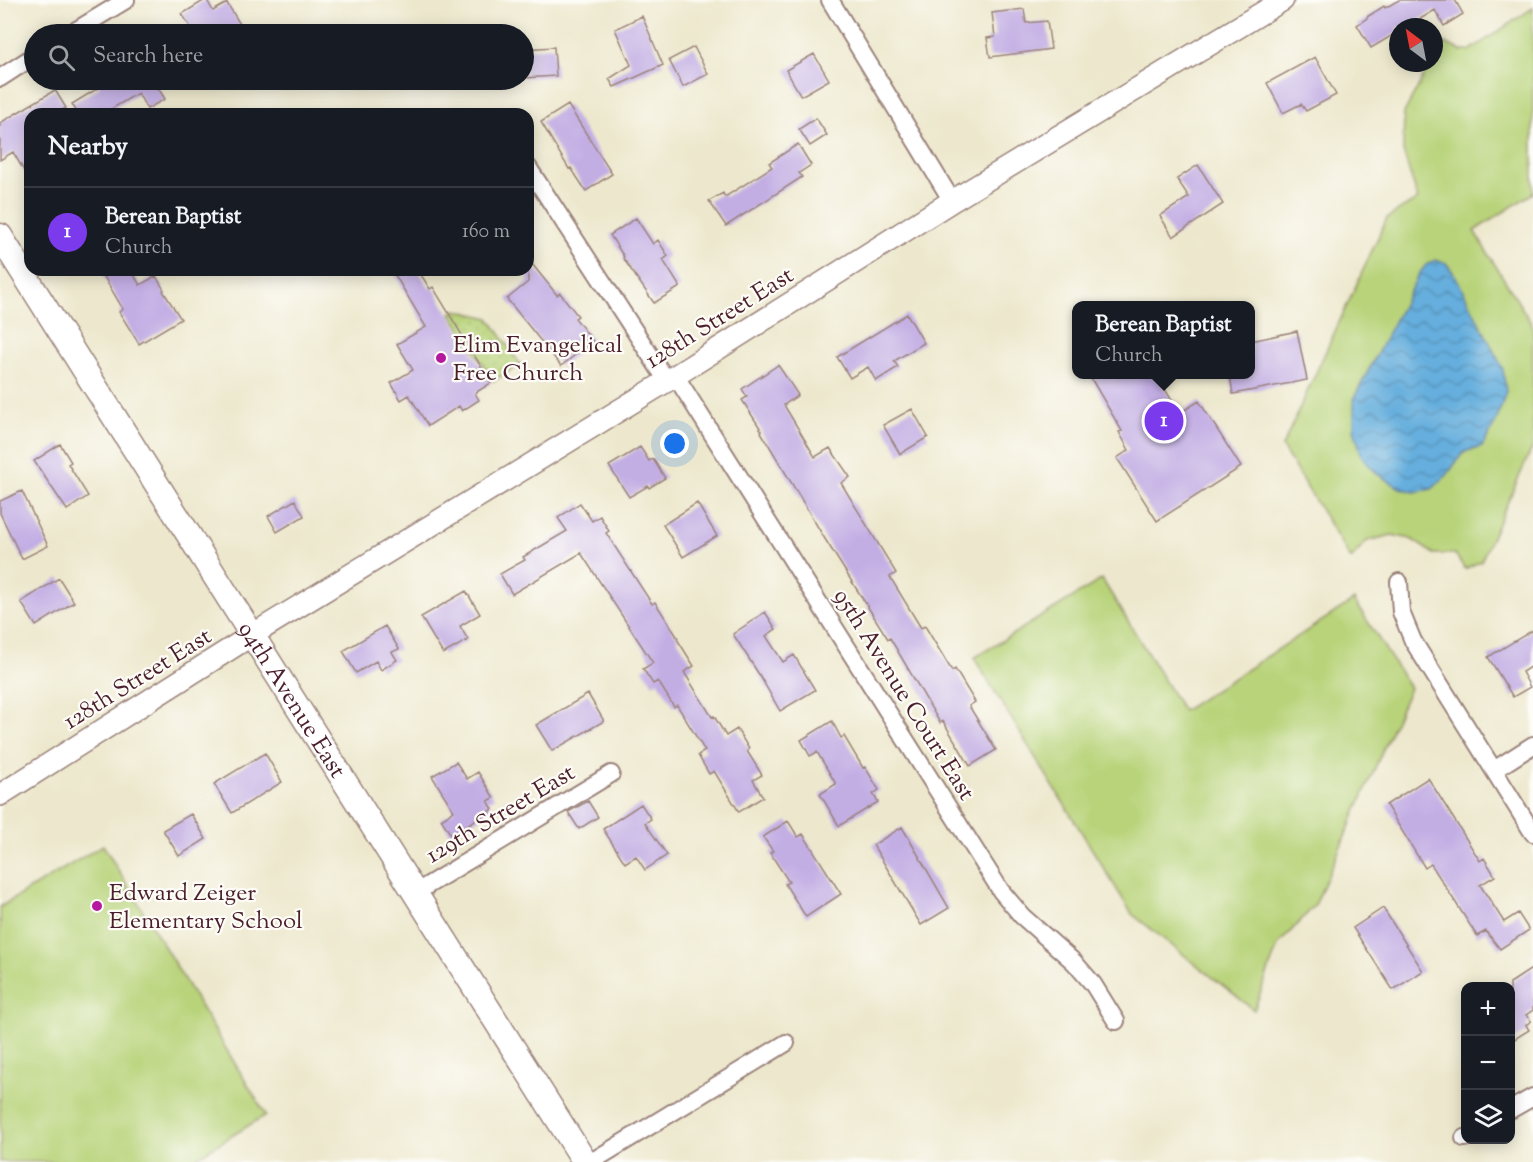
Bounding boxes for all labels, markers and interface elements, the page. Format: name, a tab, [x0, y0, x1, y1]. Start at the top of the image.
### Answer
north arrow	[1389, 18, 1443, 72]
search box	[24, 24, 534, 90]
icon: search	[45, 41, 78, 74]
text: Search here	[93, 41, 203, 73]
text: Nearby	[48, 129, 128, 166]
text: Berean Baptist	[105, 202, 241, 234]
text: 1	[64, 218, 71, 247]
text: 160 m	[462, 218, 510, 247]
text: Church	[105, 234, 172, 263]
street label: 128th Street East	[639, 259, 801, 378]
popup	[1072, 301, 1255, 379]
text: Berean Baptist	[1095, 310, 1232, 342]
place label: Elim Evangelical Free Church	[453, 329, 623, 391]
text: Church	[1095, 342, 1163, 371]
marker: Elim Evangelical Free Church	[434, 351, 448, 365]
pin: 1	[1144, 398, 1184, 444]
your location	[660, 429, 689, 458]
street label: 95th Avenue Court East	[824, 583, 982, 808]
street label: 94th Avenue East	[229, 615, 353, 785]
street label: 128th Street East	[57, 620, 219, 739]
street label: 129th Street East	[420, 757, 582, 873]
place label: Edward Zeiger Elementary School	[109, 877, 303, 939]
marker: Edward Zeiger Elementary School	[90, 899, 104, 913]
map controls	[1461, 982, 1515, 1144]
button: +	[1461, 982, 1515, 1036]
button: −	[1461, 1036, 1515, 1090]
button: layers	[1461, 1090, 1515, 1144]

